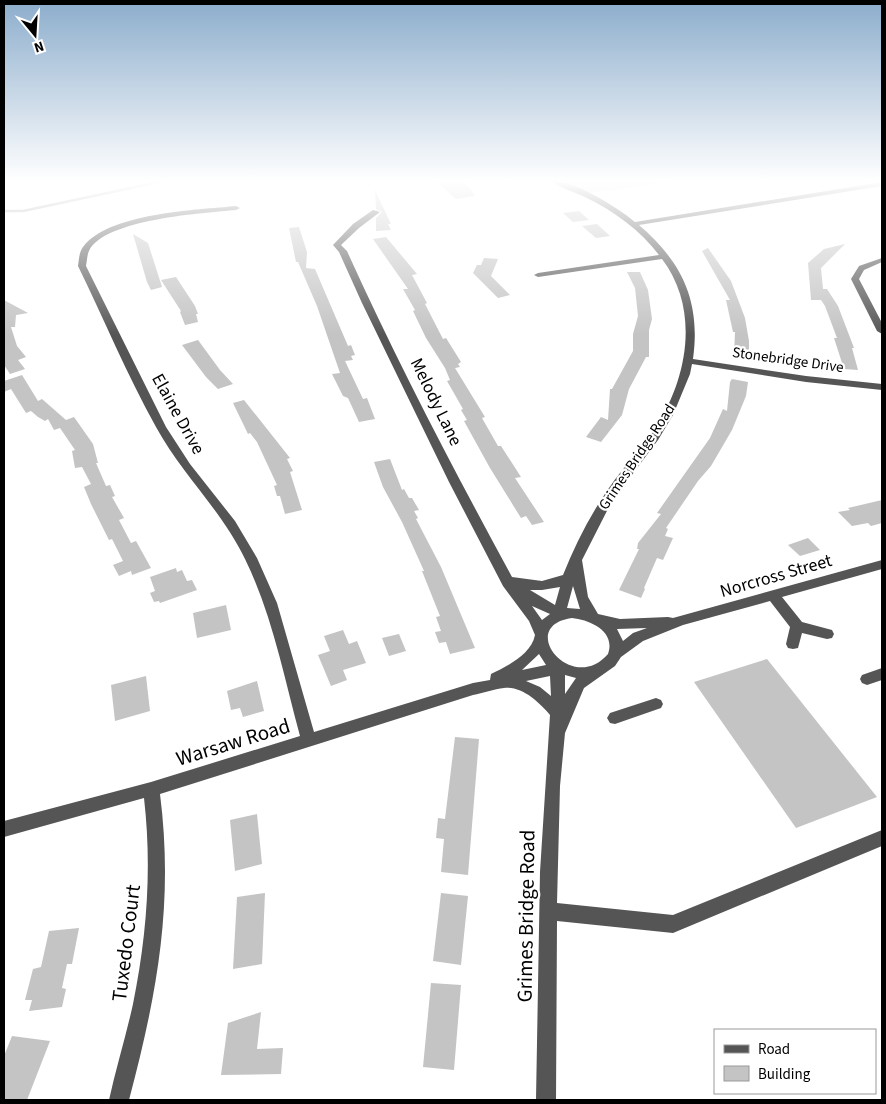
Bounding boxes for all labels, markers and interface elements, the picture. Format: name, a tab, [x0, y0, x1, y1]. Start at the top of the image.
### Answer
north arrow	[10, 10, 60, 60]
text: N	[31, 35, 46, 57]
street label: Stonebridge Drive	[731, 342, 845, 378]
street label: Melody Lane	[404, 354, 468, 450]
street label: Elaine Drive	[146, 369, 211, 459]
street label: Grimes Bridge Road	[594, 400, 680, 514]
street label: Norcross Street	[717, 548, 835, 604]
street label: Warsaw Road	[172, 710, 294, 774]
street label: Grimes Bridge Road	[509, 829, 543, 1003]
street label: Tuxedo Court	[104, 883, 148, 1003]
legend	[714, 1029, 876, 1094]
text: Road	[758, 1039, 790, 1060]
text: Building	[758, 1064, 811, 1085]

